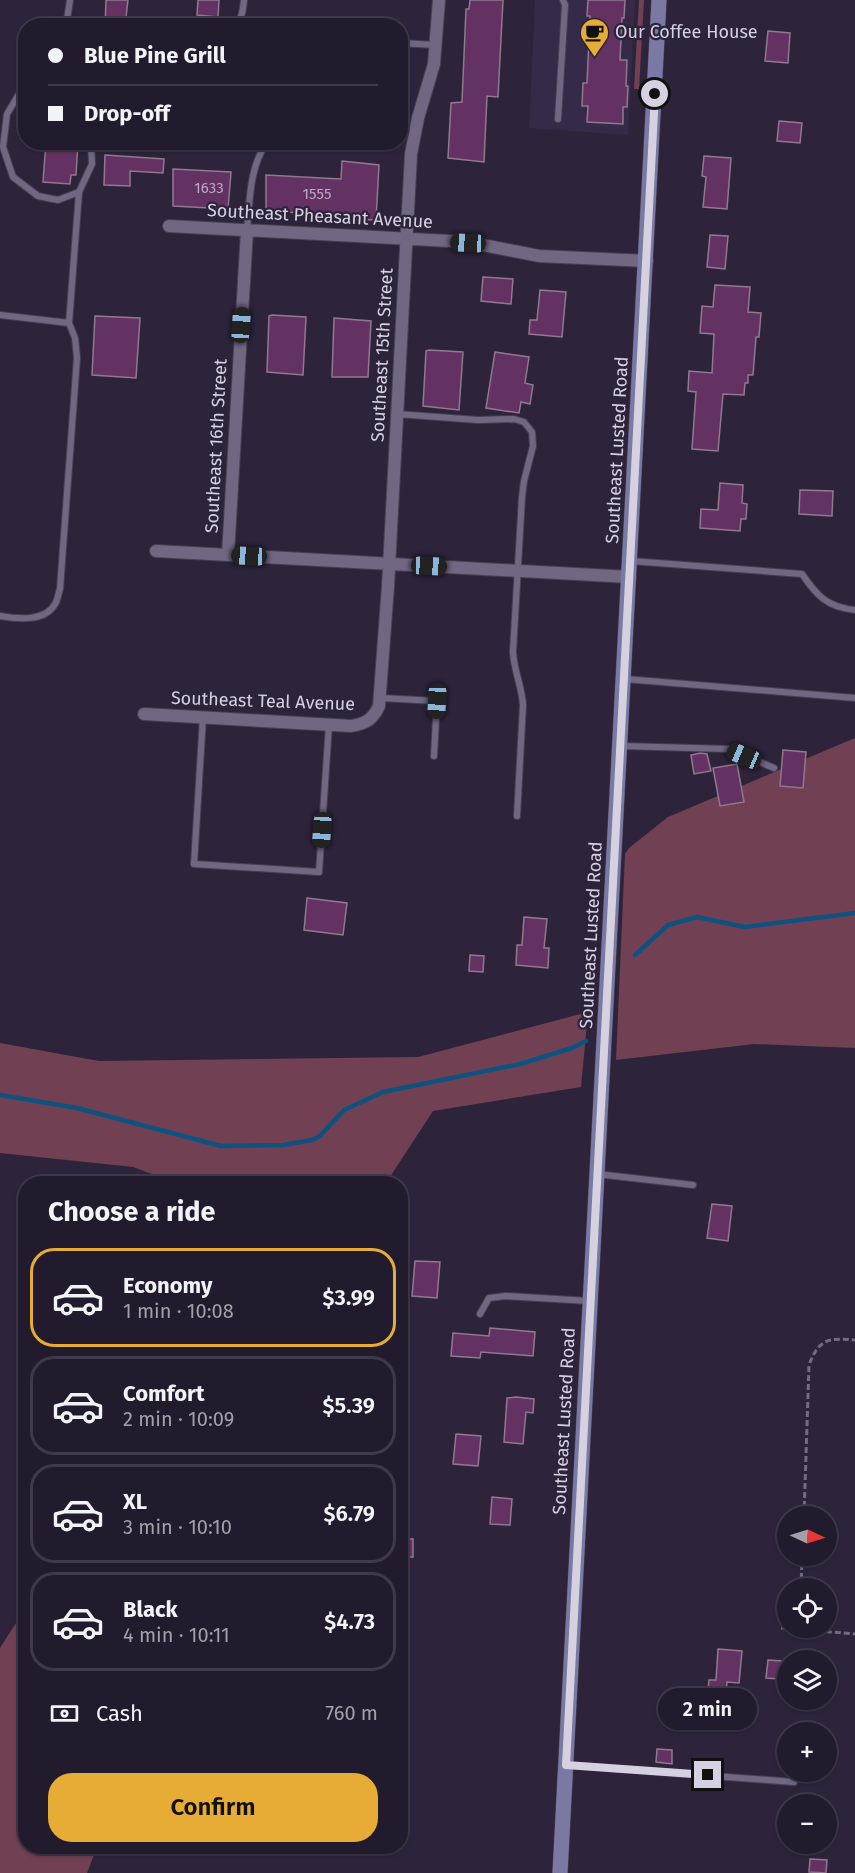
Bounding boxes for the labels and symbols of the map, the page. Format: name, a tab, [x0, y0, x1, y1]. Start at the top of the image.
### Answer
cafe icon: Our Coffee House	[578, 16, 610, 58]
place label: Our Coffee House	[615, 21, 758, 43]
route start	[641, 80, 668, 107]
house number: 1633	[194, 179, 224, 197]
house number: 1555	[303, 185, 331, 203]
street label: Southeast Pheasant Avenue	[206, 199, 434, 233]
car	[450, 233, 486, 253]
street label: Southeast 15th Street	[366, 267, 398, 443]
car	[231, 306, 251, 344]
street label: Southeast Lusted Road	[601, 356, 633, 544]
street label: Southeast 16th Street	[200, 358, 232, 534]
car	[231, 546, 267, 566]
car	[411, 556, 447, 576]
car	[427, 683, 447, 719]
street label: Southeast Teal Avenue	[171, 687, 355, 715]
car	[724, 741, 764, 771]
car	[312, 811, 332, 849]
street label: Southeast Lusted Road	[575, 841, 607, 1029]
street label: Southeast Lusted Road	[548, 1327, 580, 1515]
north arrow	[777, 1506, 837, 1566]
callout: 2 min	[658, 1688, 758, 1730]
route end	[694, 1761, 721, 1788]

